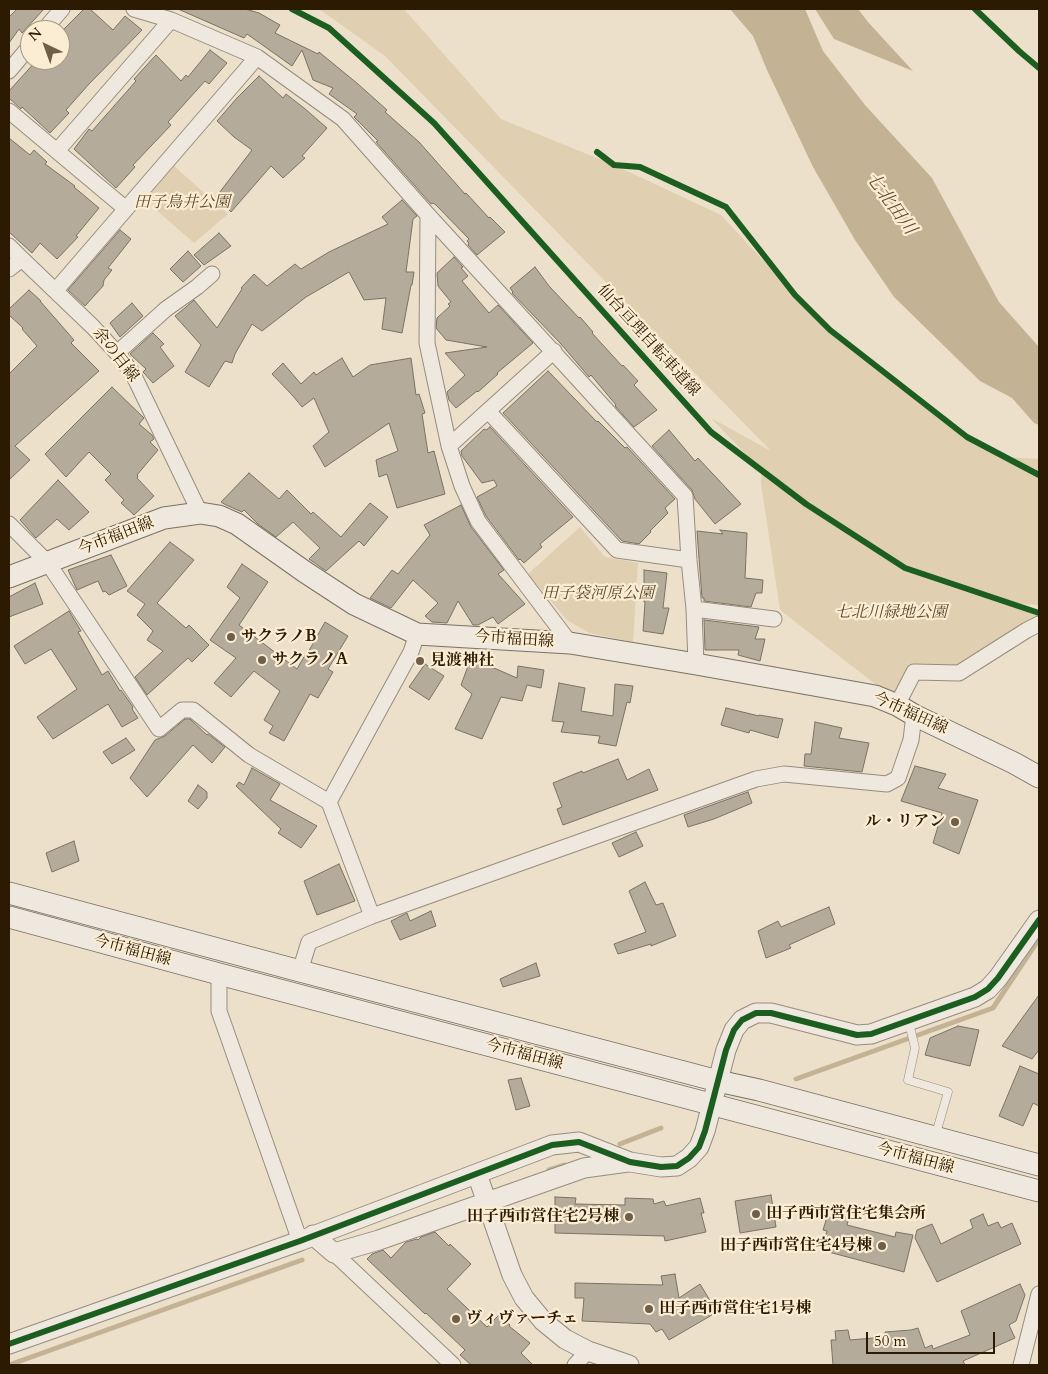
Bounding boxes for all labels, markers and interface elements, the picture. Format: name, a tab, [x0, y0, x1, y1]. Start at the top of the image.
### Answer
north arrow	[20, 20, 70, 70]
text: N	[24, 23, 46, 45]
water label: 七北田川	[860, 169, 920, 239]
park label: 田子鳥井公園	[134, 193, 230, 213]
street label: 仙台亘理自転車道線	[593, 281, 703, 401]
street label: 余の目線	[88, 324, 142, 386]
street label: 今市福田線	[75, 514, 157, 560]
park label: 田子袋河原公園	[542, 584, 654, 604]
park label: 七北川緑地公園	[835, 603, 947, 623]
place label: サクラノB	[241, 627, 317, 647]
street label: 今市福田線	[473, 628, 555, 652]
marker: サクラノB	[225, 631, 237, 643]
place label: サクラノA	[272, 650, 348, 670]
place label: 見渡神社	[430, 651, 494, 671]
marker: サクラノA	[256, 654, 268, 666]
marker: 見渡神社	[414, 655, 426, 667]
street label: 今市福田線	[870, 689, 950, 739]
place label: ル・リアン	[865, 812, 945, 832]
marker: ル・リアン	[949, 816, 961, 828]
street label: 今市福田線	[91, 931, 173, 971]
street label: 今市福田線	[483, 1035, 565, 1075]
street label: 今市福田線	[874, 1139, 956, 1179]
place label: 田子西市営住宅集会所	[766, 1204, 926, 1224]
place label: 田子西市営住宅2号棟	[467, 1207, 619, 1227]
marker: 田子西市営住宅集会所	[750, 1208, 762, 1220]
marker: 田子西市営住宅2号棟	[623, 1211, 635, 1223]
place label: 田子西市営住宅4号棟	[720, 1236, 872, 1256]
marker: 田子西市営住宅4号棟	[876, 1240, 888, 1252]
place label: 田子西市営住宅1号棟	[659, 1299, 811, 1319]
marker: 田子西市営住宅1号棟	[643, 1303, 655, 1315]
place label: ヴィヴァーチェ	[466, 1309, 578, 1329]
marker: ヴィヴァーチェ	[450, 1313, 462, 1325]
scale bar	[868, 1322, 997, 1354]
text: 50 m	[874, 1331, 906, 1351]

